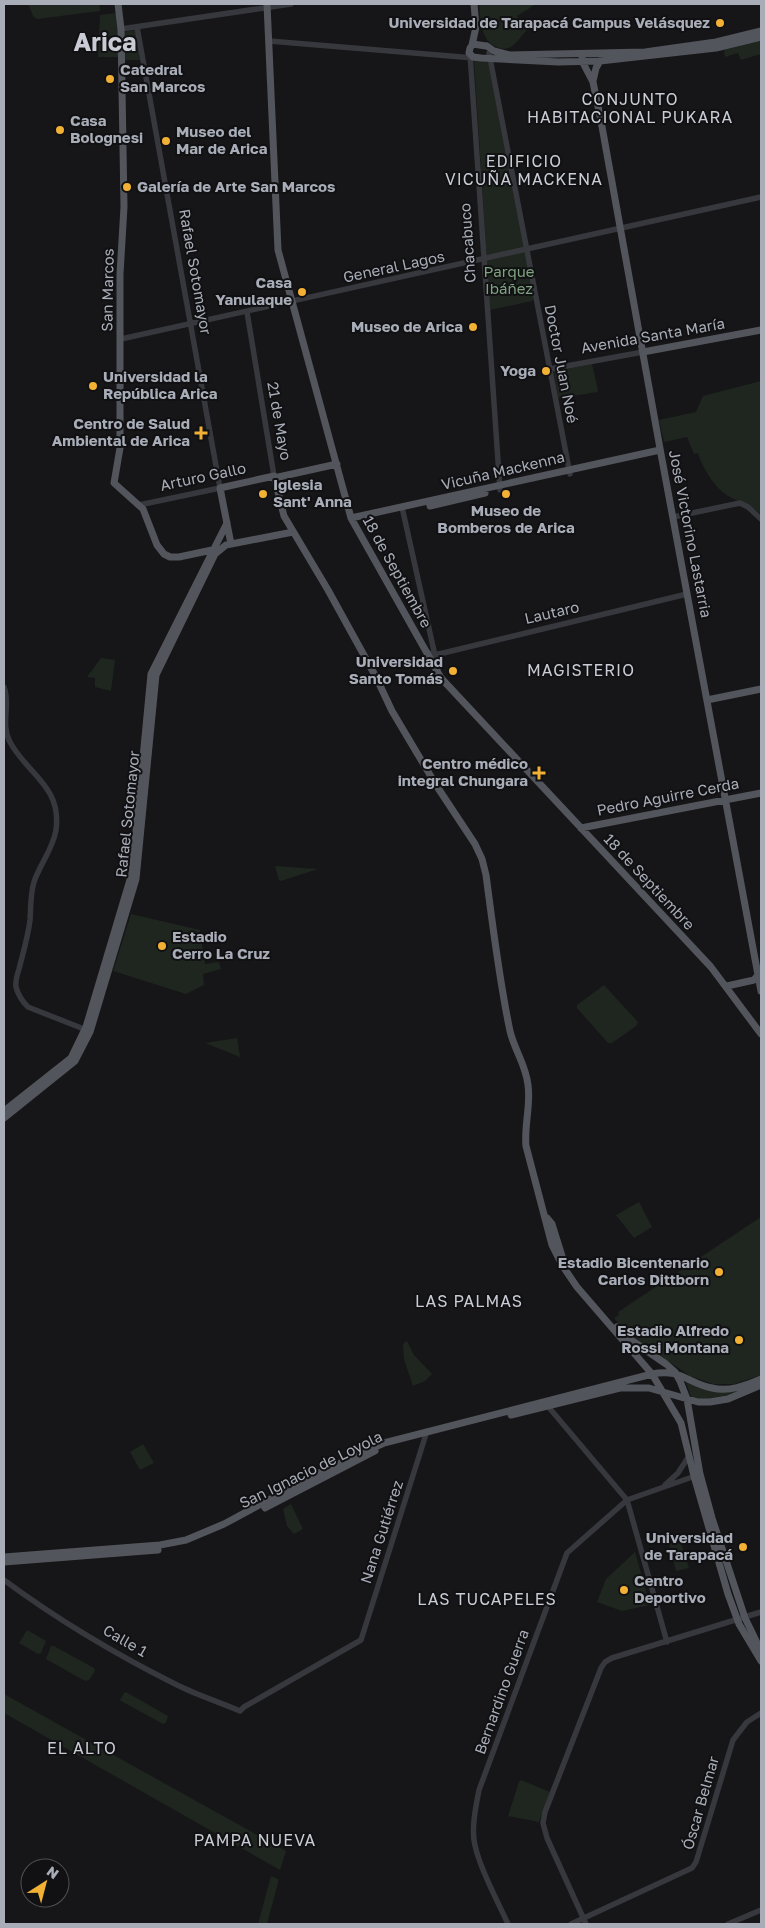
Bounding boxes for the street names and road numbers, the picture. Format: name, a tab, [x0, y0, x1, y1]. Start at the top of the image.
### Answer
street label: Chacabuco	[455, 203, 479, 284]
street label: Rafael Sotomayor	[176, 208, 216, 336]
street label: General Lagos	[341, 246, 446, 286]
street label: San Marcos	[97, 248, 117, 332]
street label: Doctor Juan Noé	[542, 303, 582, 425]
street label: Avenida Santa María	[579, 313, 726, 357]
street label: 21 de Mayo	[264, 380, 296, 462]
street label: Vicuña Mackenna	[439, 447, 566, 493]
street label: José Victorino Lastarria	[666, 448, 716, 619]
street label: Arturo Gallo	[158, 458, 247, 494]
street label: 18 de Septiembre	[360, 512, 436, 631]
street label: Lautaro	[523, 597, 581, 627]
street label: Rafael Sotomayor	[111, 749, 143, 878]
street label: Pedro Aguirre Cerda	[595, 773, 740, 819]
street label: 18 de Septiembre	[601, 829, 699, 933]
street label: San Ignacio de Loyola	[236, 1427, 385, 1512]
street label: Nana Gutiérrez	[356, 1477, 406, 1586]
street label: Calle 1	[100, 1620, 151, 1660]
street label: Bernardino Guerra	[470, 1627, 532, 1757]
street label: Óscar Belmar	[678, 1754, 722, 1852]

